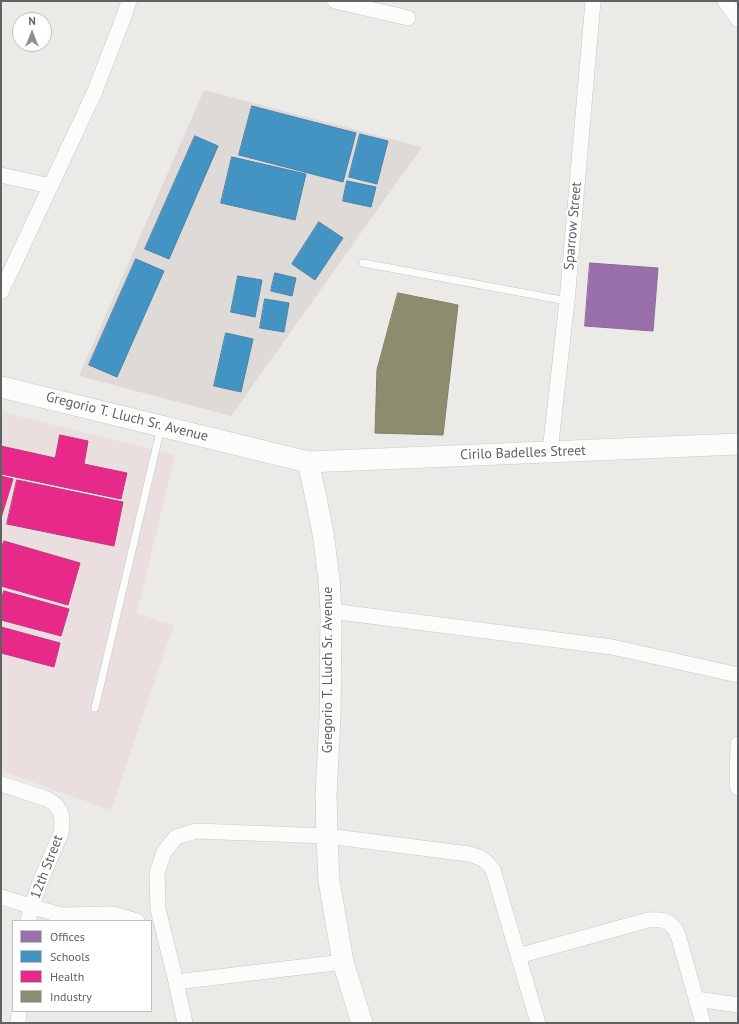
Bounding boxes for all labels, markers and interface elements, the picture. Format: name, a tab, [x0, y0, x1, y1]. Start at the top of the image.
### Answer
north arrow	[12, 12, 52, 52]
text: N	[28, 14, 36, 28]
street label: Sparrow Street	[561, 181, 585, 271]
street label: Gregorio T. Lluch Sr. Avenue	[44, 389, 210, 445]
street label: Cirilo Badelles Street	[460, 442, 586, 464]
street label: Gregorio T. Lluch Sr. Avenue	[320, 587, 336, 753]
street label: 12th Street	[27, 833, 67, 901]
legend	[12, 920, 152, 1012]
text: Offices	[50, 929, 85, 944]
text: Schools	[50, 949, 90, 964]
text: Health	[50, 969, 84, 984]
text: Industry	[50, 989, 92, 1004]

